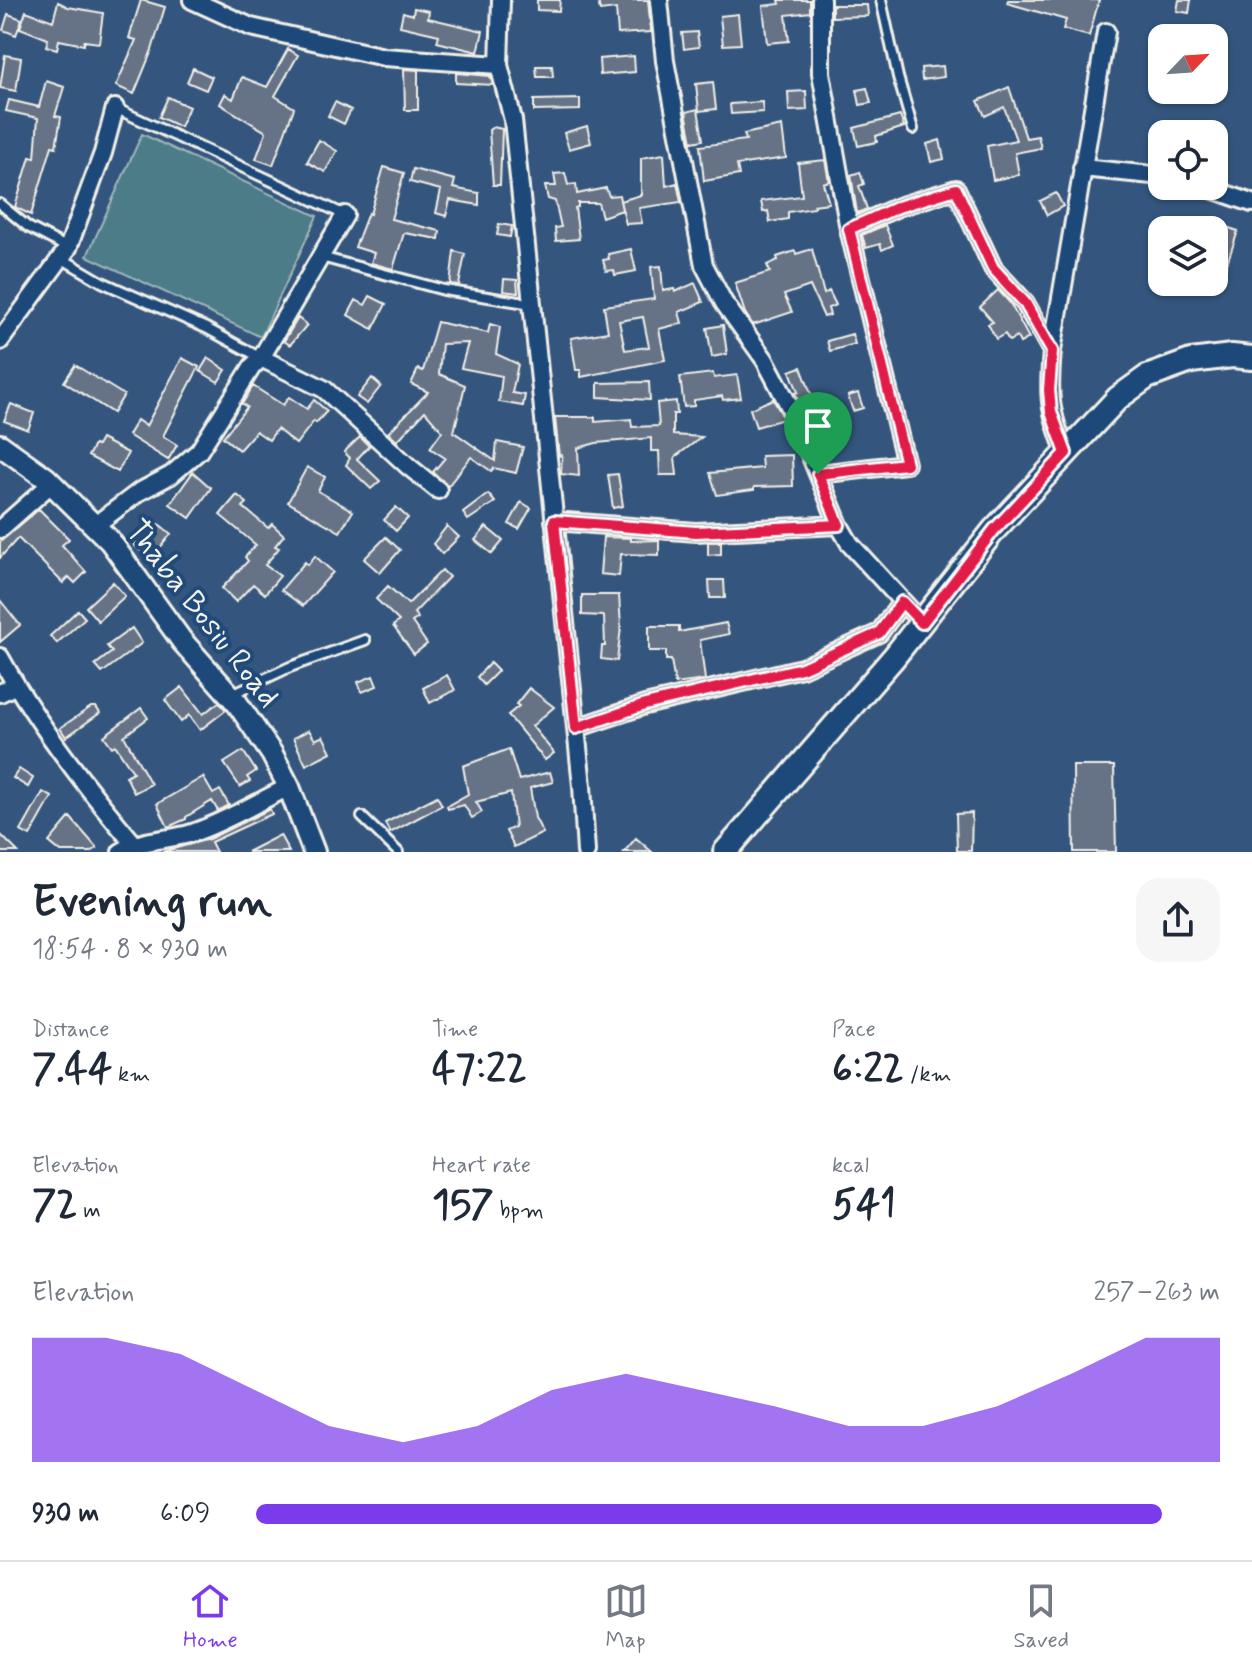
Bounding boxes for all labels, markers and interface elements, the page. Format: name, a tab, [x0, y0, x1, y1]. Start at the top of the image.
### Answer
north arrow	[1148, 24, 1228, 104]
map controls	[1148, 24, 1228, 296]
button: locate	[1148, 120, 1228, 200]
button: layers	[1148, 216, 1228, 296]
pin	[784, 392, 852, 474]
icon: arrive	[796, 404, 840, 448]
street label: Thaba Bosiu Road	[115, 511, 289, 717]
text: Evening run	[32, 874, 272, 932]
button: share	[1136, 878, 1220, 962]
text: 18:54 · 8 × 930 m	[32, 933, 228, 967]
text: Distance	[32, 1016, 109, 1044]
text: Time	[432, 1016, 478, 1044]
text: Pace	[832, 1016, 876, 1044]
text: 7.44	[32, 1044, 112, 1096]
text: 47:22	[432, 1044, 527, 1096]
text: 6:22	[832, 1044, 904, 1096]
text: km	[112, 1061, 150, 1089]
text: /km	[904, 1061, 952, 1089]
text: Elevation	[32, 1152, 119, 1180]
text: Heart rate	[432, 1152, 531, 1180]
text: kcal	[832, 1152, 869, 1180]
text: 72	[32, 1180, 77, 1232]
text: 157	[432, 1180, 494, 1232]
text: 541	[832, 1180, 896, 1232]
text: m	[77, 1197, 101, 1225]
text: bpm	[494, 1197, 544, 1225]
text: Elevation	[32, 1276, 134, 1310]
text: 257–263 m	[1093, 1276, 1220, 1310]
text: 930 m	[32, 1497, 99, 1531]
text: 6:09	[160, 1497, 210, 1531]
tab: Home	[183, 1579, 238, 1655]
tab: Map	[604, 1579, 648, 1655]
tab: Saved	[1013, 1579, 1069, 1655]

